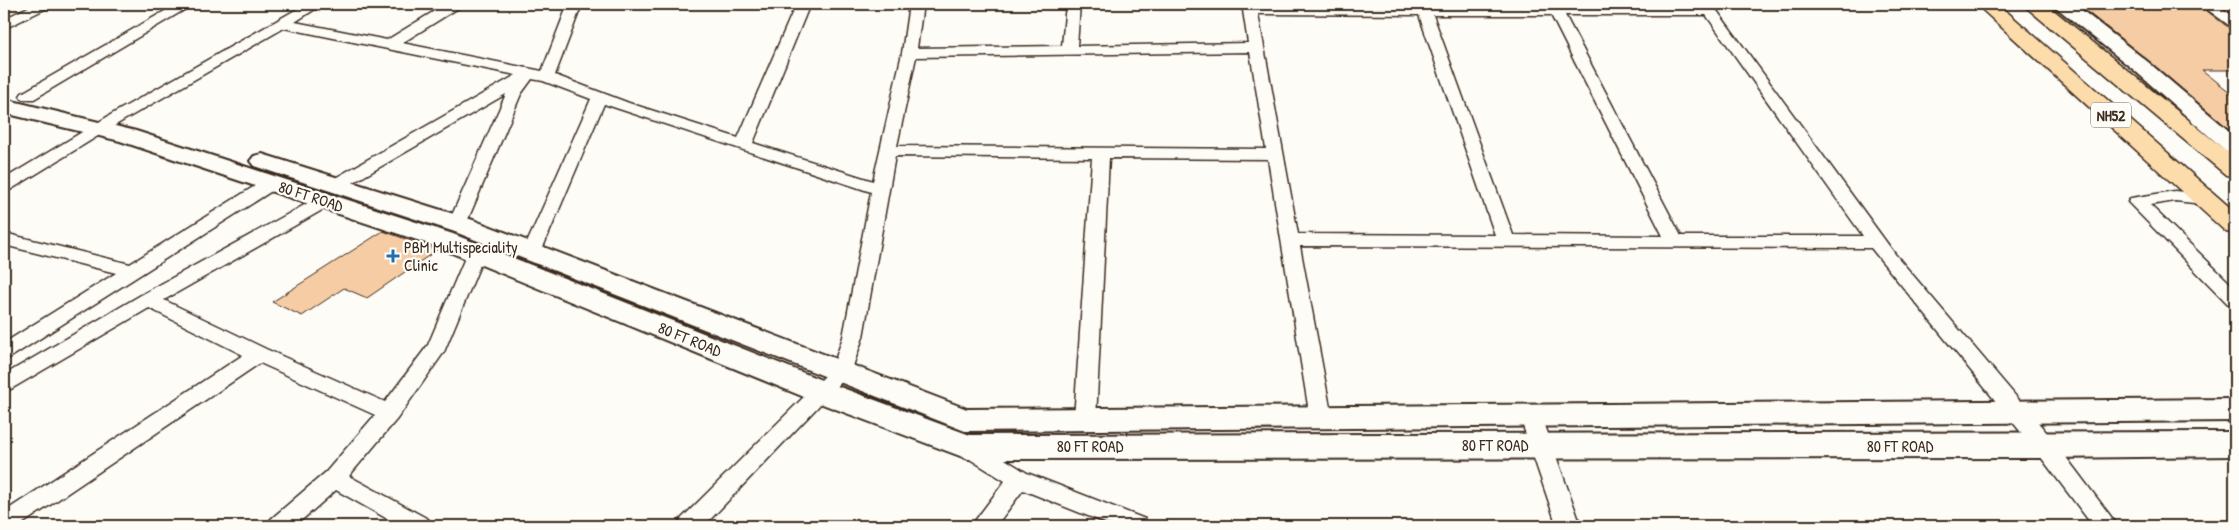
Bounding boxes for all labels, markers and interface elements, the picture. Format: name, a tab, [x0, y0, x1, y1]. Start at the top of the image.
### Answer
road number: NH52	[2091, 102, 2131, 128]
street label: 80 FT ROAD	[276, 175, 346, 217]
place label: PBM Multispeciality Clinic	[404, 236, 518, 276]
marker: PBM Multispeciality Clinic	[386, 249, 400, 263]
street label: 80 FT ROAD	[655, 316, 725, 362]
street label: 80 FT ROAD	[1462, 434, 1529, 456]
street label: 80 FT ROAD	[1057, 435, 1124, 457]
street label: 80 FT ROAD	[1867, 435, 1934, 457]

